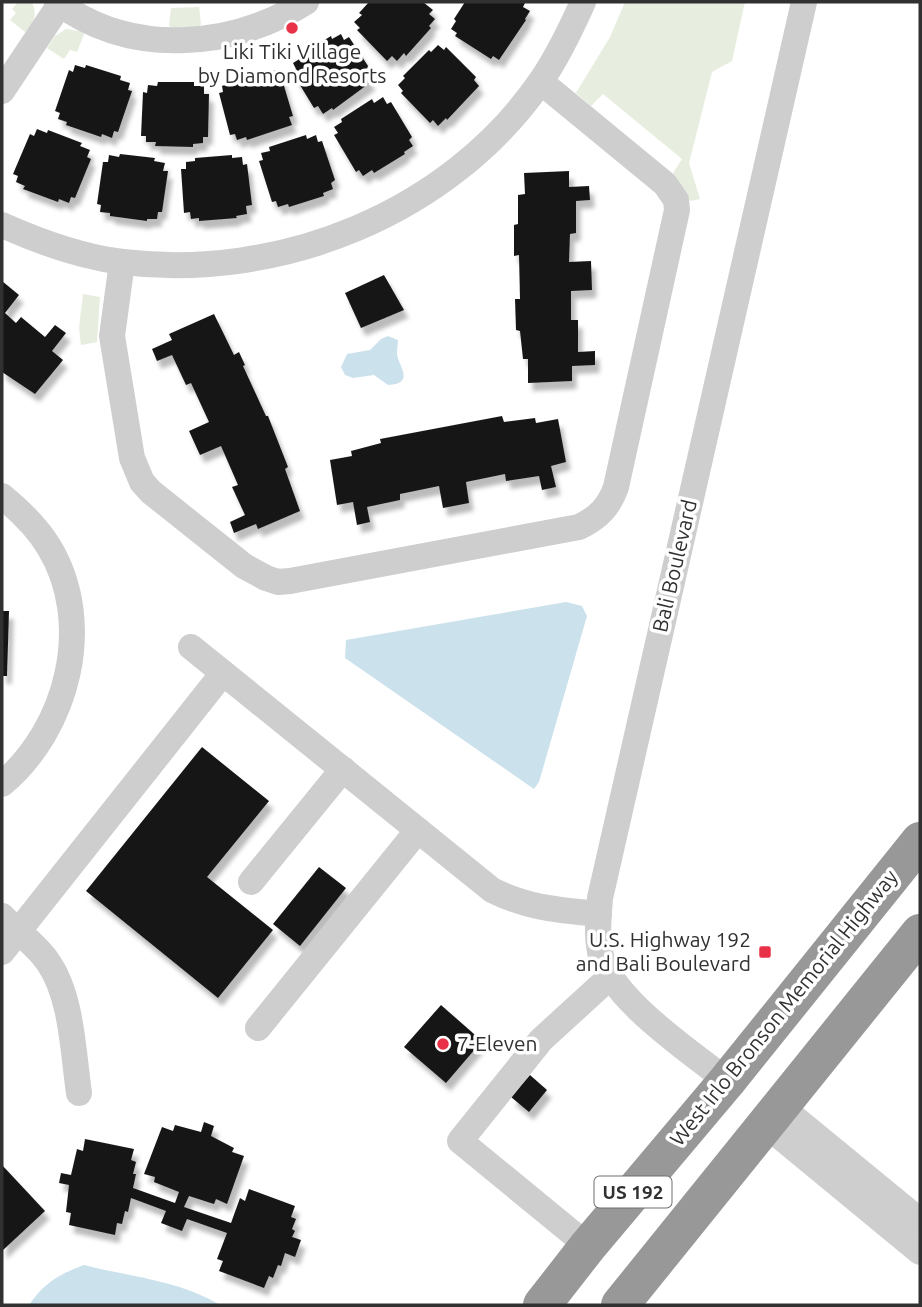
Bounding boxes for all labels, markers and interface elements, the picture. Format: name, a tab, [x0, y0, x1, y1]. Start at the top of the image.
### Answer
marker: Liki Tiki Village by Diamond Resorts	[284, 20, 300, 36]
place label: Liki Tiki Village by Diamond Resorts	[198, 39, 386, 87]
street label: Bali Boulevard	[647, 497, 701, 634]
street label: West Irlo Bronson Memorial Highway	[664, 865, 902, 1150]
place label: U.S. Highway 192 and Bali Boulevard	[576, 927, 751, 975]
marker: U.S. Highway 192 and Bali Boulevard	[757, 944, 773, 960]
place label: 7-Eleven	[457, 1031, 538, 1055]
marker: 7-Eleven	[435, 1036, 451, 1052]
road number: US 192	[594, 1176, 672, 1208]

